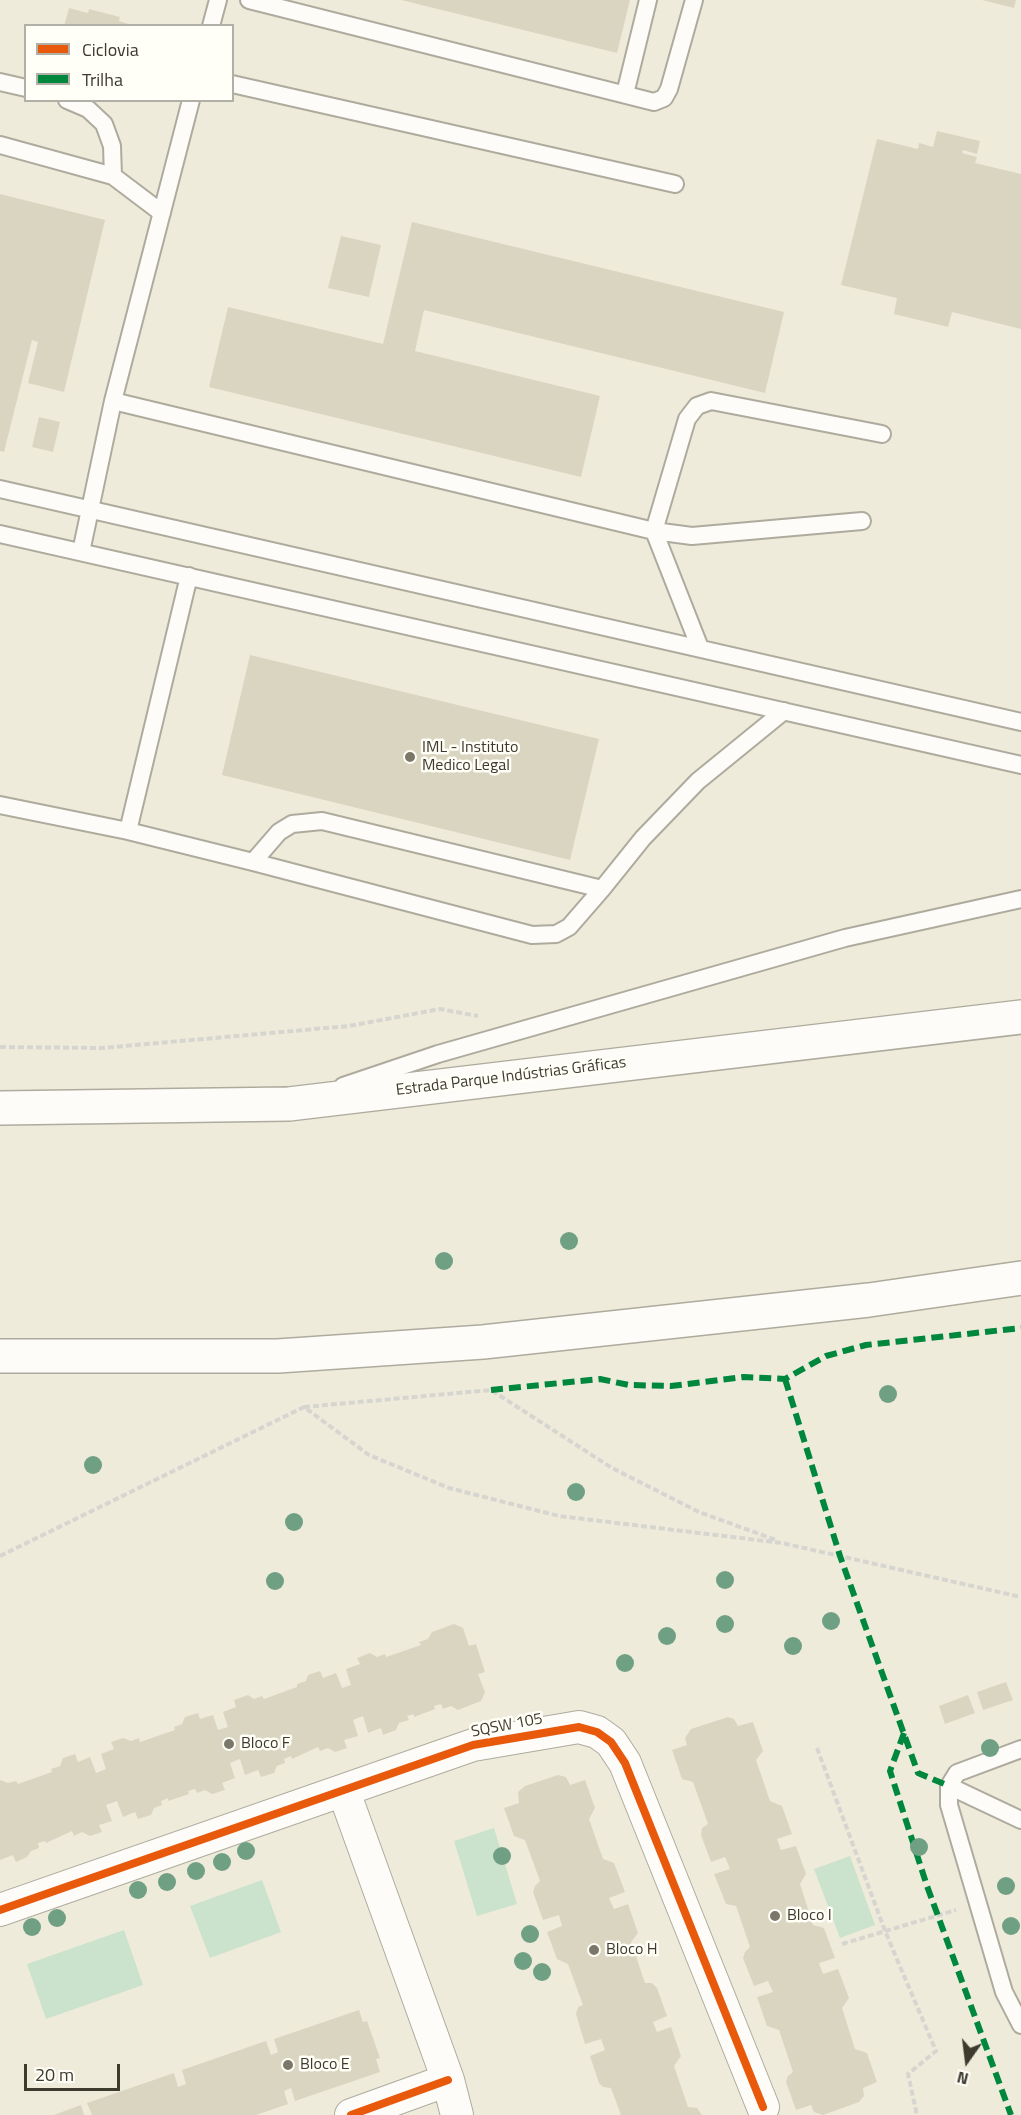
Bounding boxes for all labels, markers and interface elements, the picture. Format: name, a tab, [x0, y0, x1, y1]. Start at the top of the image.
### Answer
legend	[24, 24, 234, 102]
text: Ciclovia	[82, 36, 139, 63]
text: Trilha	[82, 66, 123, 93]
place label: IML - Instituto Medico Legal	[422, 738, 518, 776]
marker: IML - Instituto Medico Legal	[403, 750, 417, 764]
street label: Estrada Parque Indústrias Gráficas	[395, 1053, 627, 1101]
street label: SQSW 105	[470, 1710, 544, 1742]
place label: Bloco F	[241, 1734, 290, 1754]
marker: Bloco F	[222, 1737, 236, 1751]
place label: Bloco I	[787, 1906, 832, 1926]
marker: Bloco I	[768, 1909, 782, 1923]
place label: Bloco H	[606, 1940, 658, 1960]
marker: Bloco H	[587, 1943, 601, 1957]
north arrow	[937, 2031, 997, 2091]
scale bar	[27, 2052, 123, 2090]
place label: Bloco E	[300, 2055, 350, 2075]
marker: Bloco E	[281, 2058, 295, 2072]
text: 20 m	[35, 2061, 74, 2088]
text: N	[954, 2065, 971, 2091]

